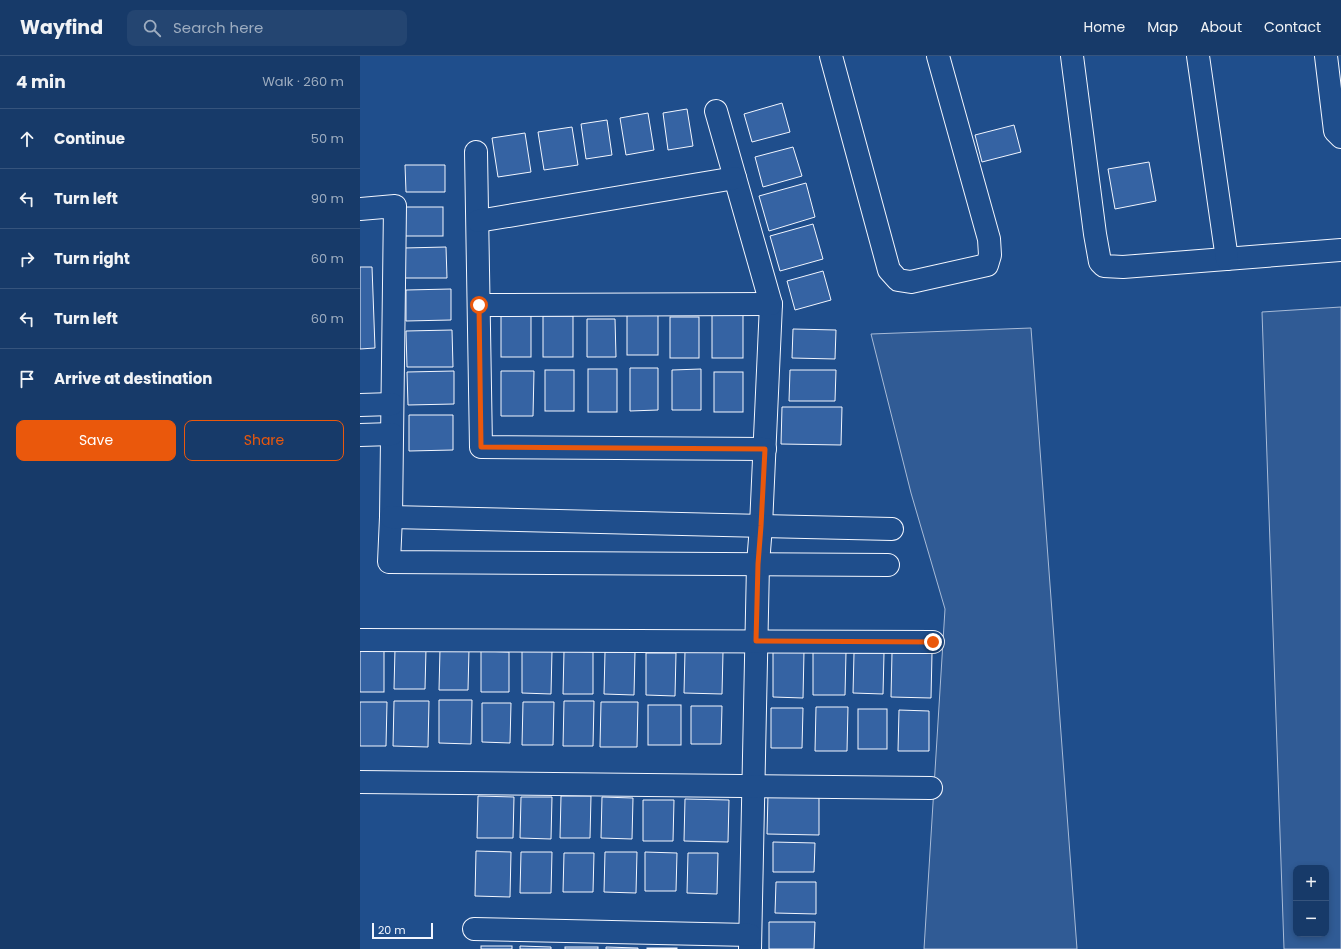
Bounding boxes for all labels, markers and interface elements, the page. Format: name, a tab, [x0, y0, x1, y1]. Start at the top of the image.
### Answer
search box	[127, 10, 407, 46]
text: Wayfind	[20, 14, 103, 41]
icon: search	[141, 17, 163, 39]
text: Search here	[173, 17, 263, 38]
text: Home	[1083, 17, 1125, 37]
text: Map	[1147, 17, 1178, 37]
text: About	[1200, 17, 1242, 37]
text: Contact	[1264, 17, 1321, 37]
text: 4 min	[16, 70, 66, 94]
text: Walk · 260 m	[262, 72, 344, 91]
icon: ahead	[16, 128, 38, 150]
text: Continue	[54, 128, 125, 149]
text: 50 m	[311, 129, 344, 148]
icon: left	[16, 188, 38, 210]
text: Turn left	[54, 188, 118, 209]
text: 90 m	[311, 189, 344, 208]
icon: right	[16, 248, 38, 270]
text: Turn right	[54, 248, 130, 269]
text: 60 m	[311, 249, 344, 268]
route start	[470, 296, 488, 314]
icon: left	[16, 308, 38, 330]
text: Turn left	[54, 308, 118, 329]
text: 60 m	[311, 309, 344, 328]
icon: arrive	[16, 368, 38, 390]
text: Arrive at destination	[54, 368, 212, 389]
button: Save	[16, 420, 176, 461]
button: Share	[184, 420, 344, 461]
route end	[924, 633, 942, 651]
map controls	[1293, 865, 1329, 937]
button: +	[1293, 865, 1329, 901]
button: −	[1293, 901, 1329, 937]
scale bar	[372, 921, 433, 940]
text: 20 m	[378, 922, 406, 938]

